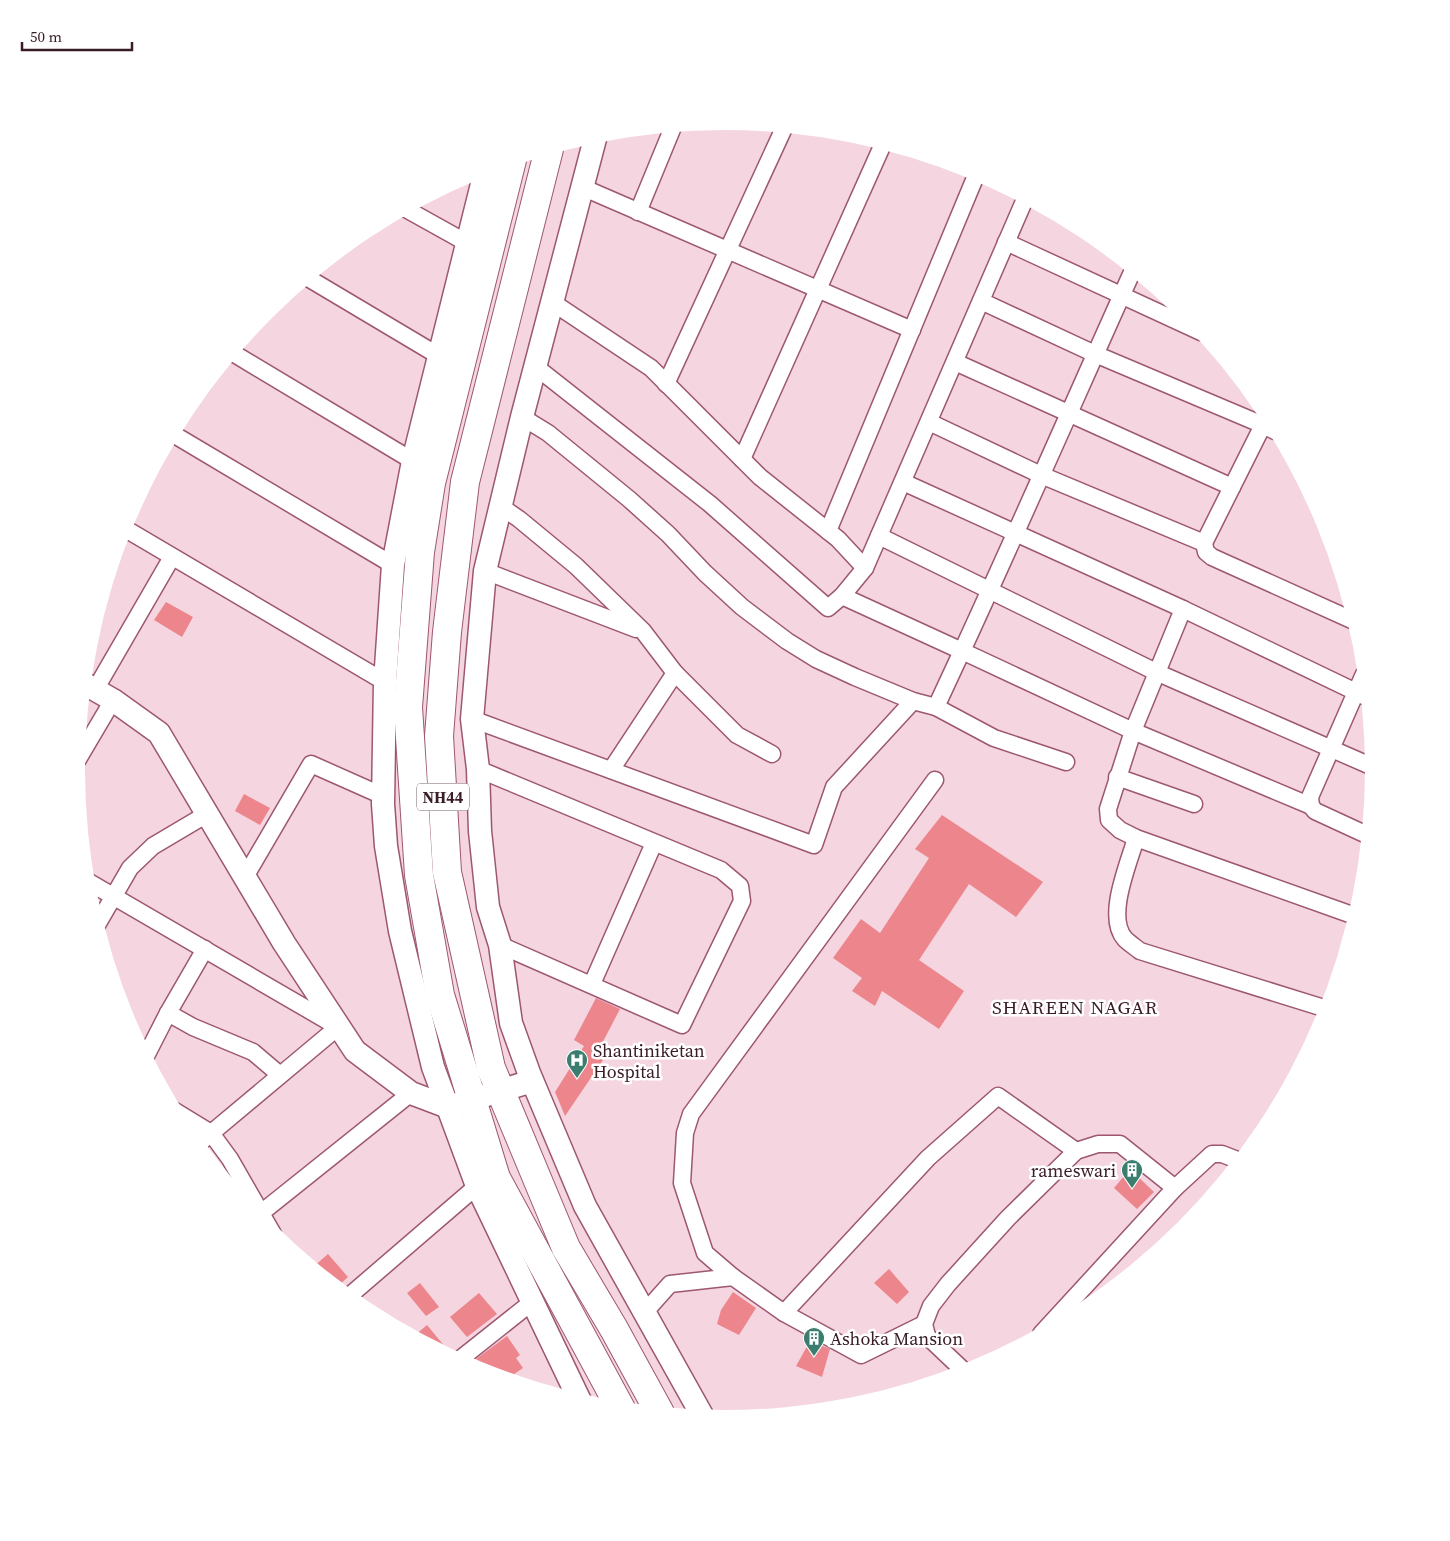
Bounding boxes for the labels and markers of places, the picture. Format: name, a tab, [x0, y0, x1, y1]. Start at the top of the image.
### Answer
place label: Shantiniketan Hospital	[593, 1038, 705, 1084]
hospital icon: Shantiniketan Hospital	[565, 1048, 589, 1079]
place label: rameswari	[1031, 1158, 1116, 1183]
building icon: rameswari	[1120, 1158, 1144, 1189]
building icon: Ashoka Mansion	[802, 1326, 826, 1357]
place label: Ashoka Mansion	[830, 1326, 963, 1351]

